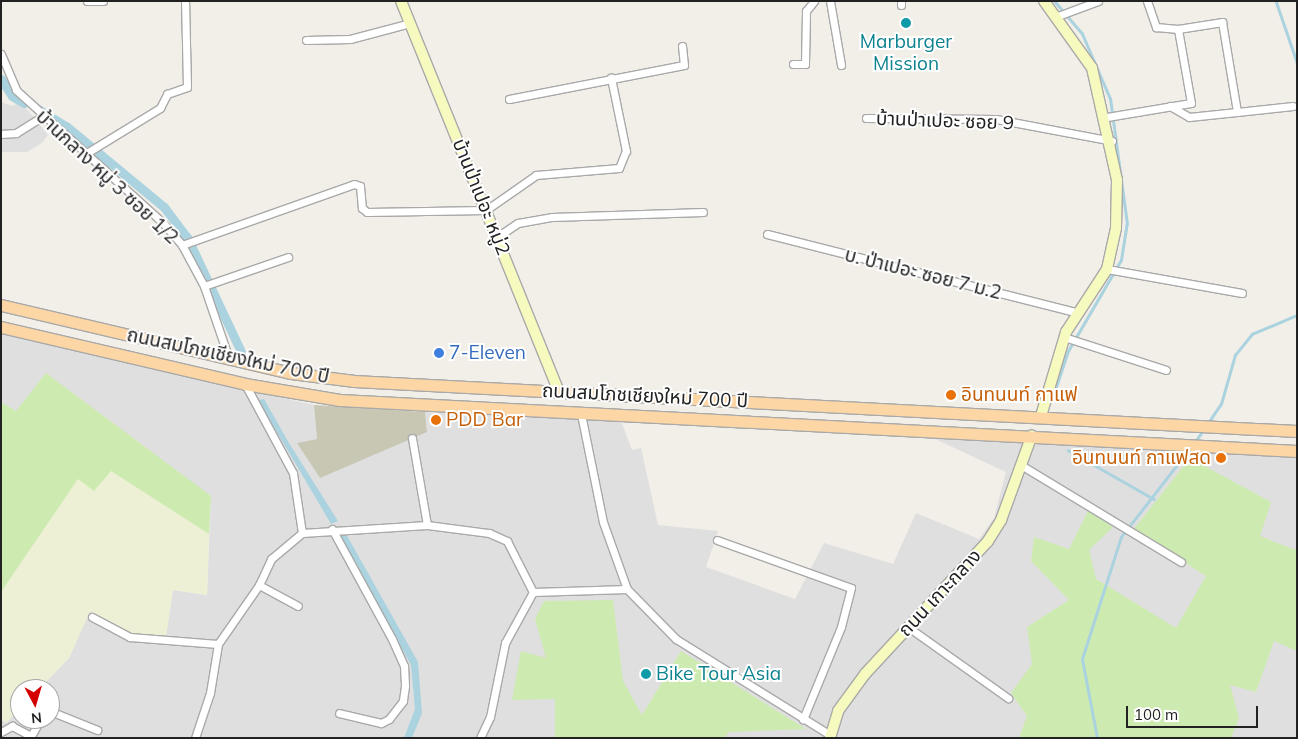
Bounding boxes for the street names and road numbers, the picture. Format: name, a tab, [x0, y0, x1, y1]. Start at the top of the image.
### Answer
street label: บ้านกลาง หมู่ 3 ซอย 1/2	[31, 105, 183, 249]
street label: บ้านป่าเปอะ ซอย 9	[875, 107, 1015, 135]
street label: บ้านป่าเปอะ หมู่2	[447, 136, 515, 258]
street label: บ. ป่าเปอะ ซอย 7 ม.2	[842, 244, 1004, 304]
street label: ถนนสมโภชเชียงใหม่ 700 ปี	[125, 323, 331, 389]
street label: ถนนสมโภชเชียงใหม่ 700 ปี	[541, 379, 749, 413]
street label: ถนน เกาะกลาง	[894, 545, 986, 641]

